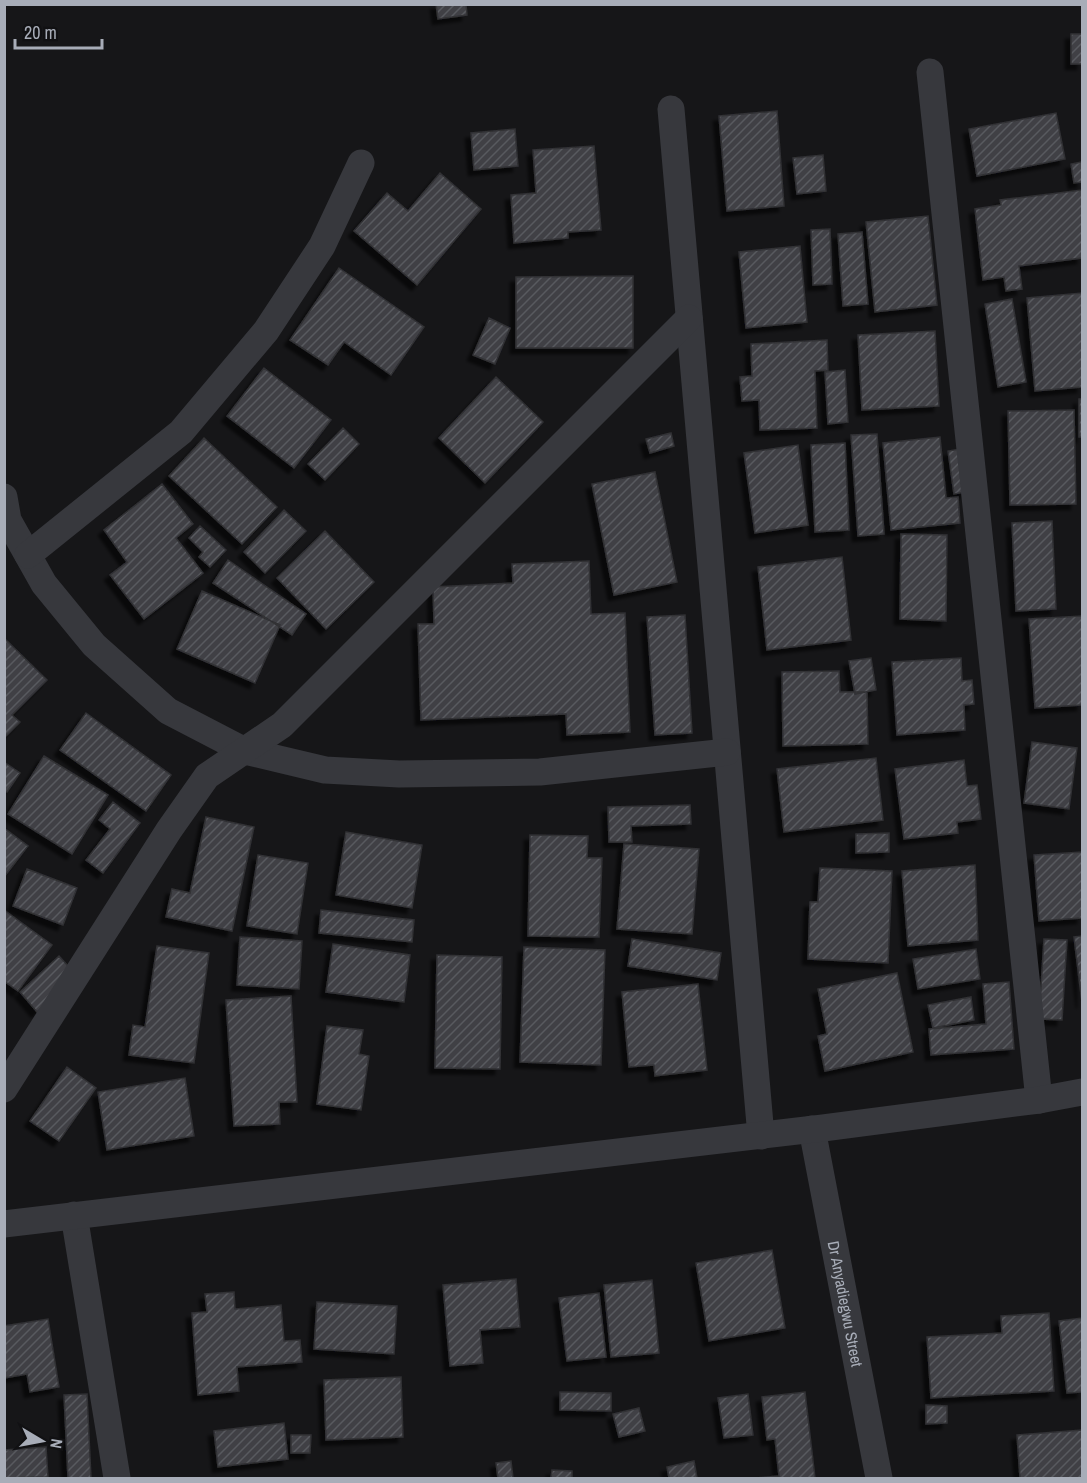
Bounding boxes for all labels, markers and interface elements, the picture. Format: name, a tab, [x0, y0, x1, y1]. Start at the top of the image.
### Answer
scale bar	[15, 12, 102, 50]
text: 20 m	[24, 20, 57, 45]
street label: Dr Anyadiegwu Street	[823, 1239, 868, 1369]
north arrow	[12, 1411, 72, 1471]
text: N	[45, 1437, 68, 1450]

